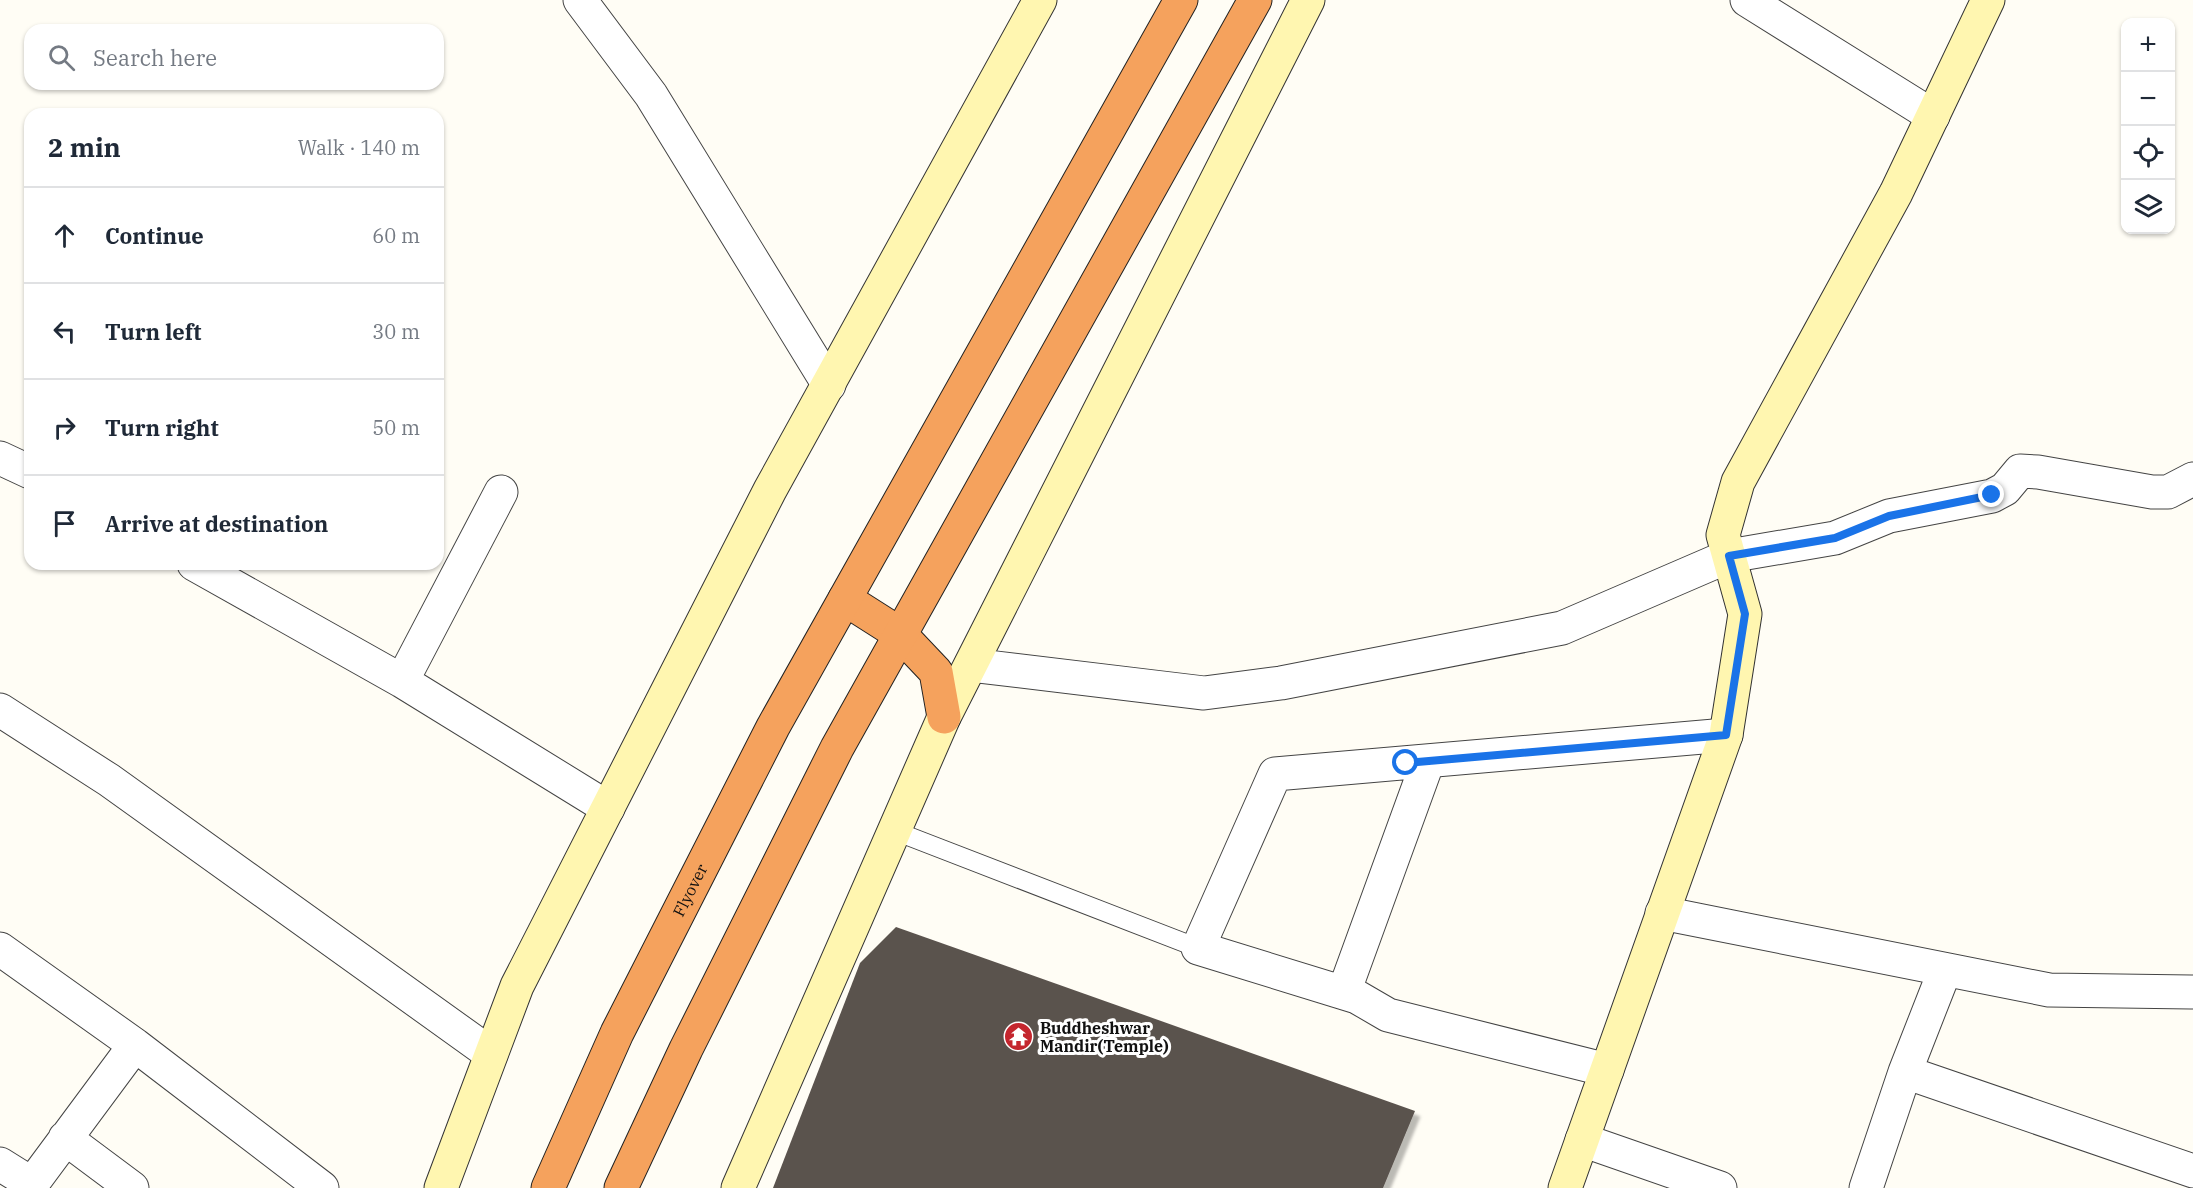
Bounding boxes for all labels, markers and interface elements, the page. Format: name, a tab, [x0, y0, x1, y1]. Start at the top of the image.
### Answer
map controls	[2121, 18, 2175, 234]
button: +	[2121, 18, 2175, 72]
search box	[24, 24, 444, 90]
icon: search	[45, 41, 78, 74]
text: Search here	[93, 43, 217, 72]
button: −	[2121, 72, 2175, 126]
button: locate	[2121, 126, 2175, 180]
text: 2 min	[48, 130, 121, 164]
text: Walk · 140 m	[298, 134, 420, 161]
button: layers	[2121, 180, 2175, 234]
icon: ahead	[48, 219, 81, 252]
text: Continue	[105, 221, 204, 250]
text: 60 m	[372, 222, 420, 249]
icon: left	[48, 315, 81, 348]
text: Turn left	[105, 317, 201, 346]
text: 30 m	[372, 318, 420, 345]
icon: right	[48, 411, 81, 444]
text: Turn right	[105, 413, 219, 442]
text: 50 m	[372, 414, 420, 441]
route end	[1978, 481, 2004, 507]
icon: arrive	[48, 507, 81, 540]
text: Arrive at destination	[105, 509, 328, 538]
route start	[1392, 749, 1418, 775]
street label: Flyover	[668, 861, 711, 920]
place label: Buddheshwar Mandir(Temple)	[1040, 1018, 1169, 1056]
temple icon: Buddheshwar Mandir(Temple)	[1003, 1021, 1035, 1053]

